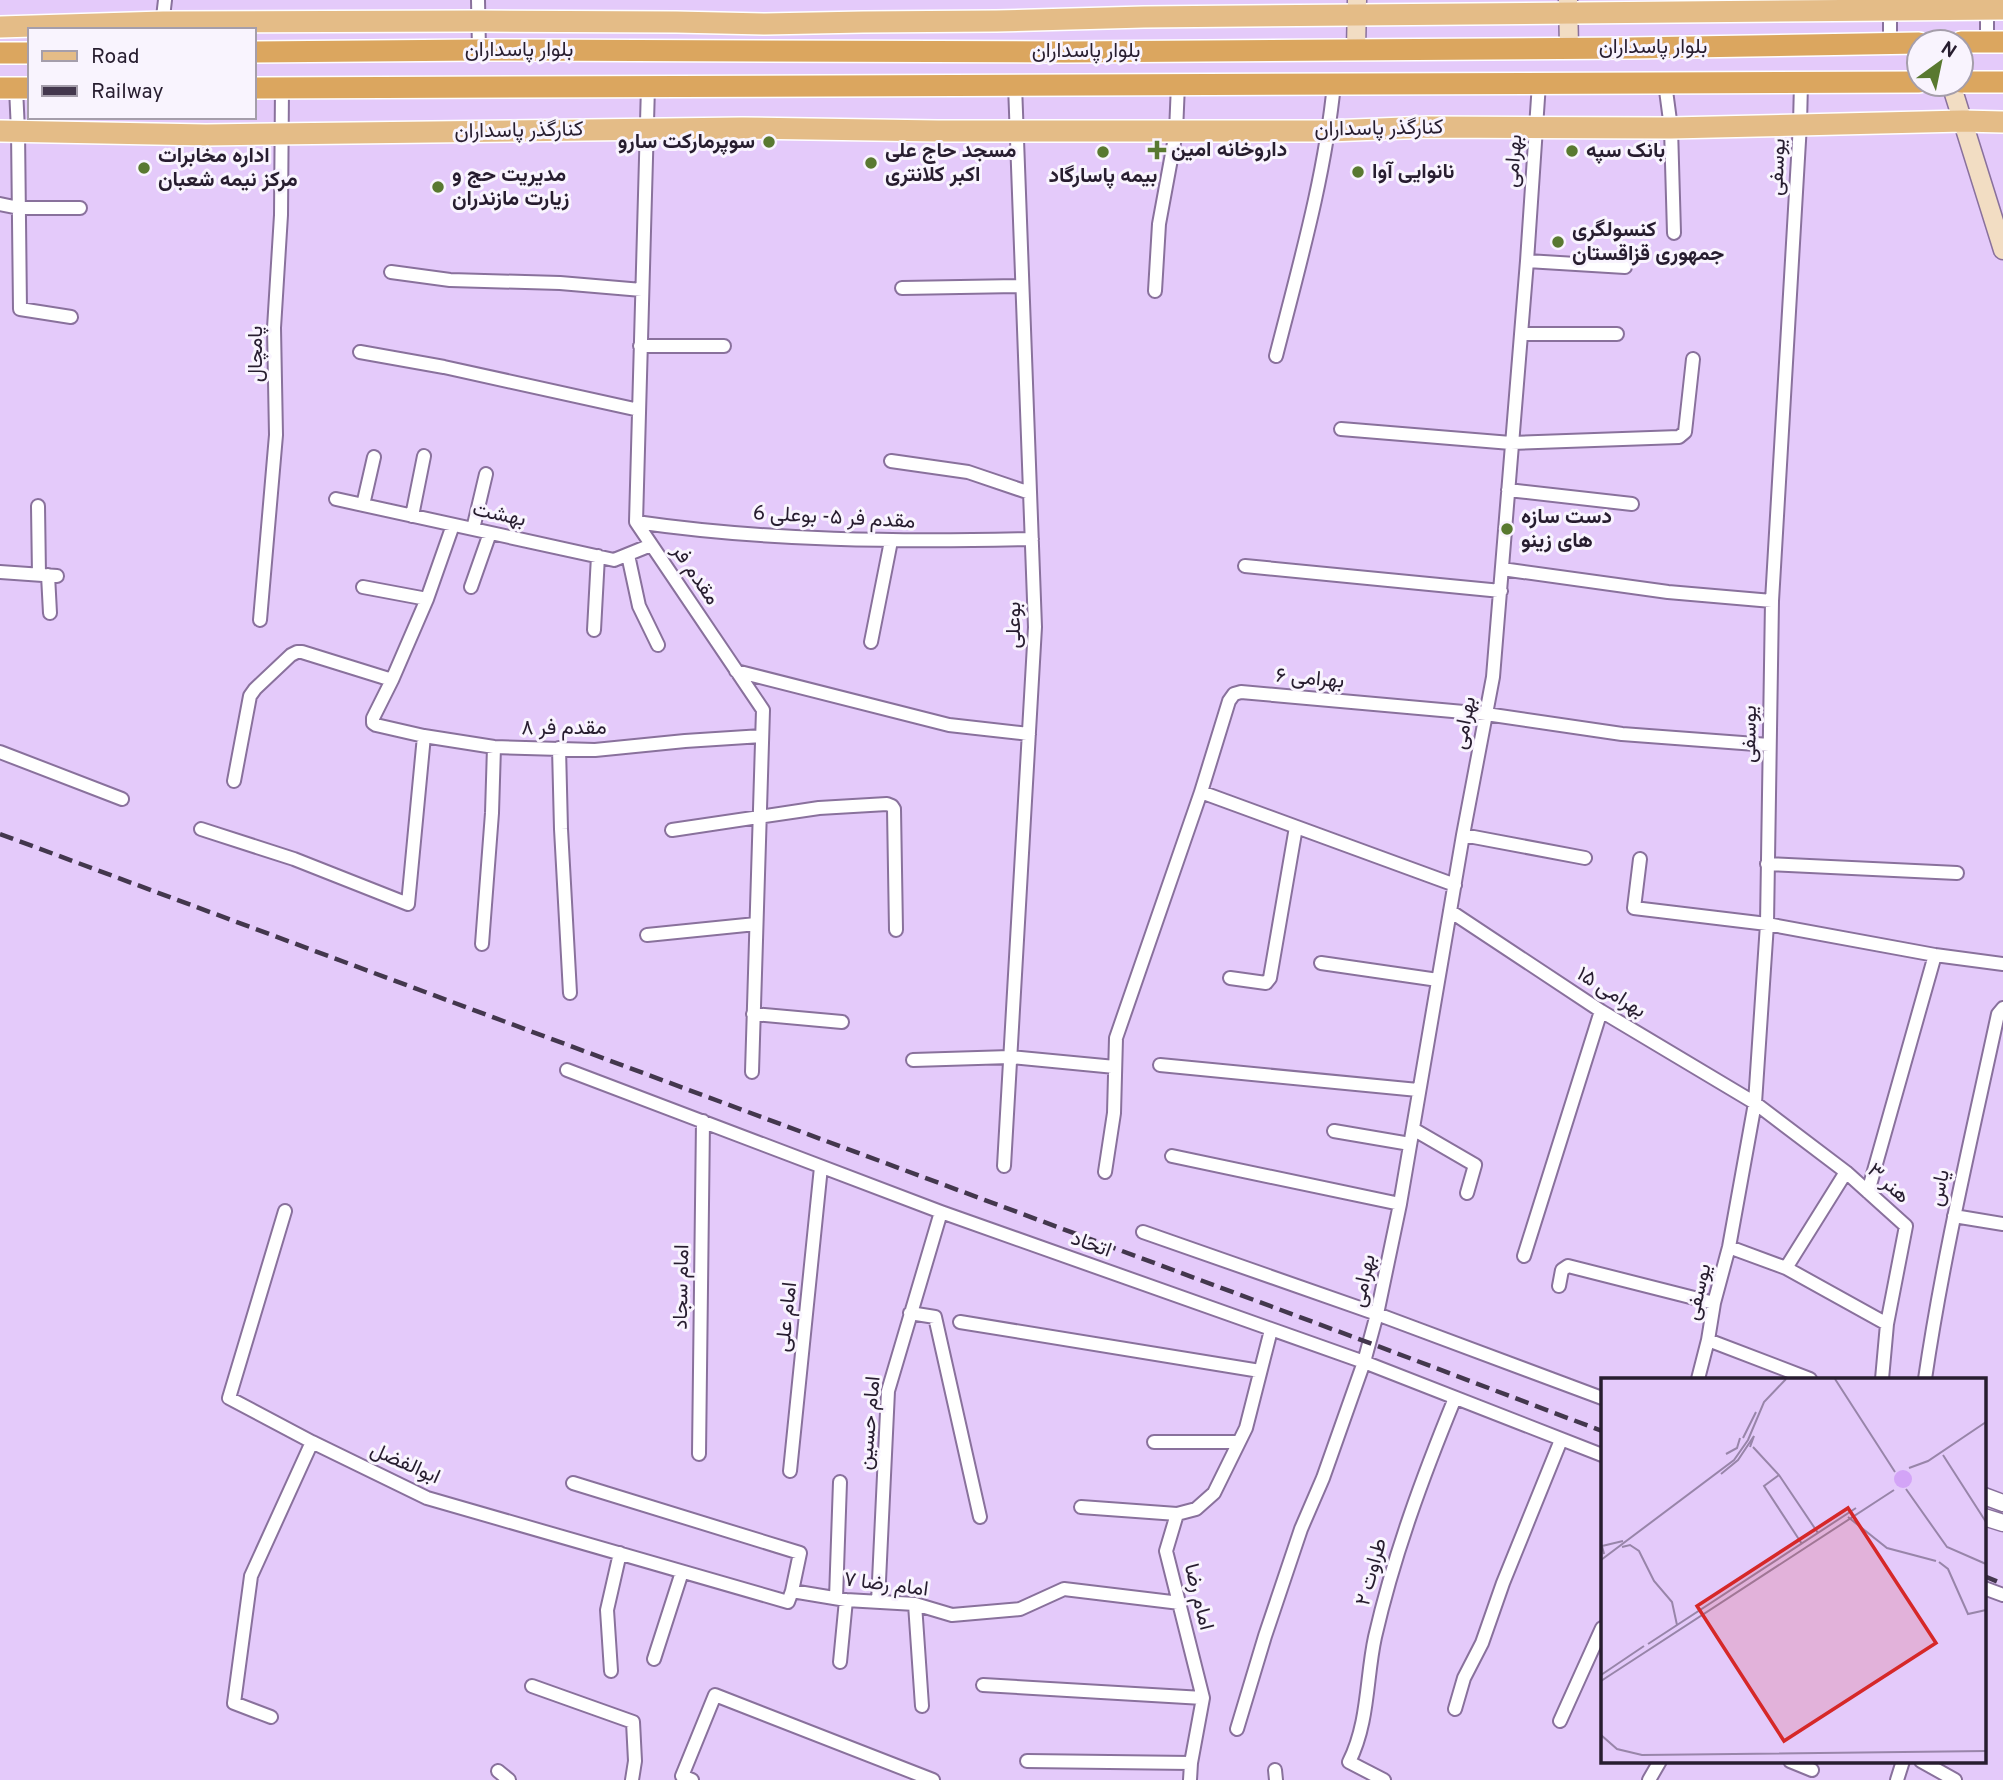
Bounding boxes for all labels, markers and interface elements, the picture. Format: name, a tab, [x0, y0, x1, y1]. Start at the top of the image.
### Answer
legend	[28, 28, 256, 119]
north arrow	[1905, 28, 1975, 98]
street label: بلوار پاسداران	[1599, 34, 1707, 61]
street label: بلوار پاسداران	[465, 37, 573, 64]
text: N	[1936, 37, 1960, 64]
street label: بلوار پاسداران	[1032, 38, 1140, 65]
text: Road	[91, 44, 140, 71]
text: Railway	[91, 79, 164, 106]
street label: کنارگذر پاسداران	[1314, 114, 1444, 144]
street label: کنارگذر پاسداران	[454, 116, 584, 146]
place label: سوپرمارکت سارو	[618, 129, 755, 156]
street label: بهرامی	[1499, 133, 1529, 189]
marker: سوپرمارکت سارو	[761, 134, 777, 150]
place label: داروخانه امین	[1171, 137, 1287, 164]
place label: مسجد حاج علی اکبر کلانتری	[885, 138, 1017, 189]
place label: بانک سپه	[1586, 138, 1665, 165]
street label: یوسفی	[1763, 138, 1793, 196]
marker: داروخانه امین	[1149, 142, 1165, 158]
place label: اداره مخابرات مرکز نیمه شعبان	[158, 143, 298, 194]
marker: بانک سپه	[1564, 143, 1580, 159]
marker: بیمه پاسارگاد	[1095, 144, 1111, 160]
marker: مسجد حاج علی اکبر کلانتری	[863, 155, 879, 171]
place label: نانوایی آوا	[1372, 159, 1454, 186]
marker: اداره مخابرات مرکز نیمه شعبان	[136, 160, 152, 176]
place label: مدیریت حج و زیارت مازندران	[452, 162, 569, 213]
place label: بیمه پاسارگاد	[1049, 163, 1157, 190]
marker: نانوایی آوا	[1350, 164, 1366, 180]
marker: مدیریت حج و زیارت مازندران	[430, 179, 446, 195]
place label: کنسولگری جمهوری قزاقستان	[1572, 217, 1724, 268]
marker: کنسولگری جمهوری قزاقستان	[1550, 234, 1566, 250]
street label: پامچال	[243, 326, 270, 382]
street label: بهشت	[470, 496, 528, 534]
street label: مقدم فر ۵- بوعلی 6	[752, 500, 916, 536]
place label: دست سازه های زینو	[1521, 504, 1612, 555]
marker: دست سازه های زینو	[1499, 521, 1515, 537]
street label: مقدم فر	[664, 538, 725, 611]
street label: بوعلی	[1001, 602, 1028, 648]
street label: بهرامی ۶	[1275, 663, 1345, 695]
street label: بهرامی	[1447, 694, 1483, 752]
street label: یوسفی	[1736, 705, 1764, 763]
street label: مقدم فر ۸	[521, 715, 607, 742]
street label: بهرامی ۱۵	[1571, 961, 1651, 1025]
street label: هنر ۳	[1861, 1158, 1915, 1210]
street label: یاس	[1923, 1167, 1957, 1209]
street label: اتحاد	[1067, 1225, 1115, 1265]
street label: امام سجاد	[668, 1244, 696, 1330]
street label: بهرامی	[1345, 1252, 1383, 1310]
street label: یوسفی	[1679, 1261, 1719, 1323]
street label: امام علی	[770, 1281, 804, 1353]
street label: امام حسین	[852, 1375, 888, 1471]
inset map	[1601, 1378, 1986, 1762]
street label: ابوالفضل	[366, 1437, 444, 1491]
street label: طراوت ۲	[1350, 1535, 1394, 1609]
street label: امام رضا	[1177, 1561, 1219, 1633]
street label: امام رضا ۷	[842, 1566, 930, 1604]

